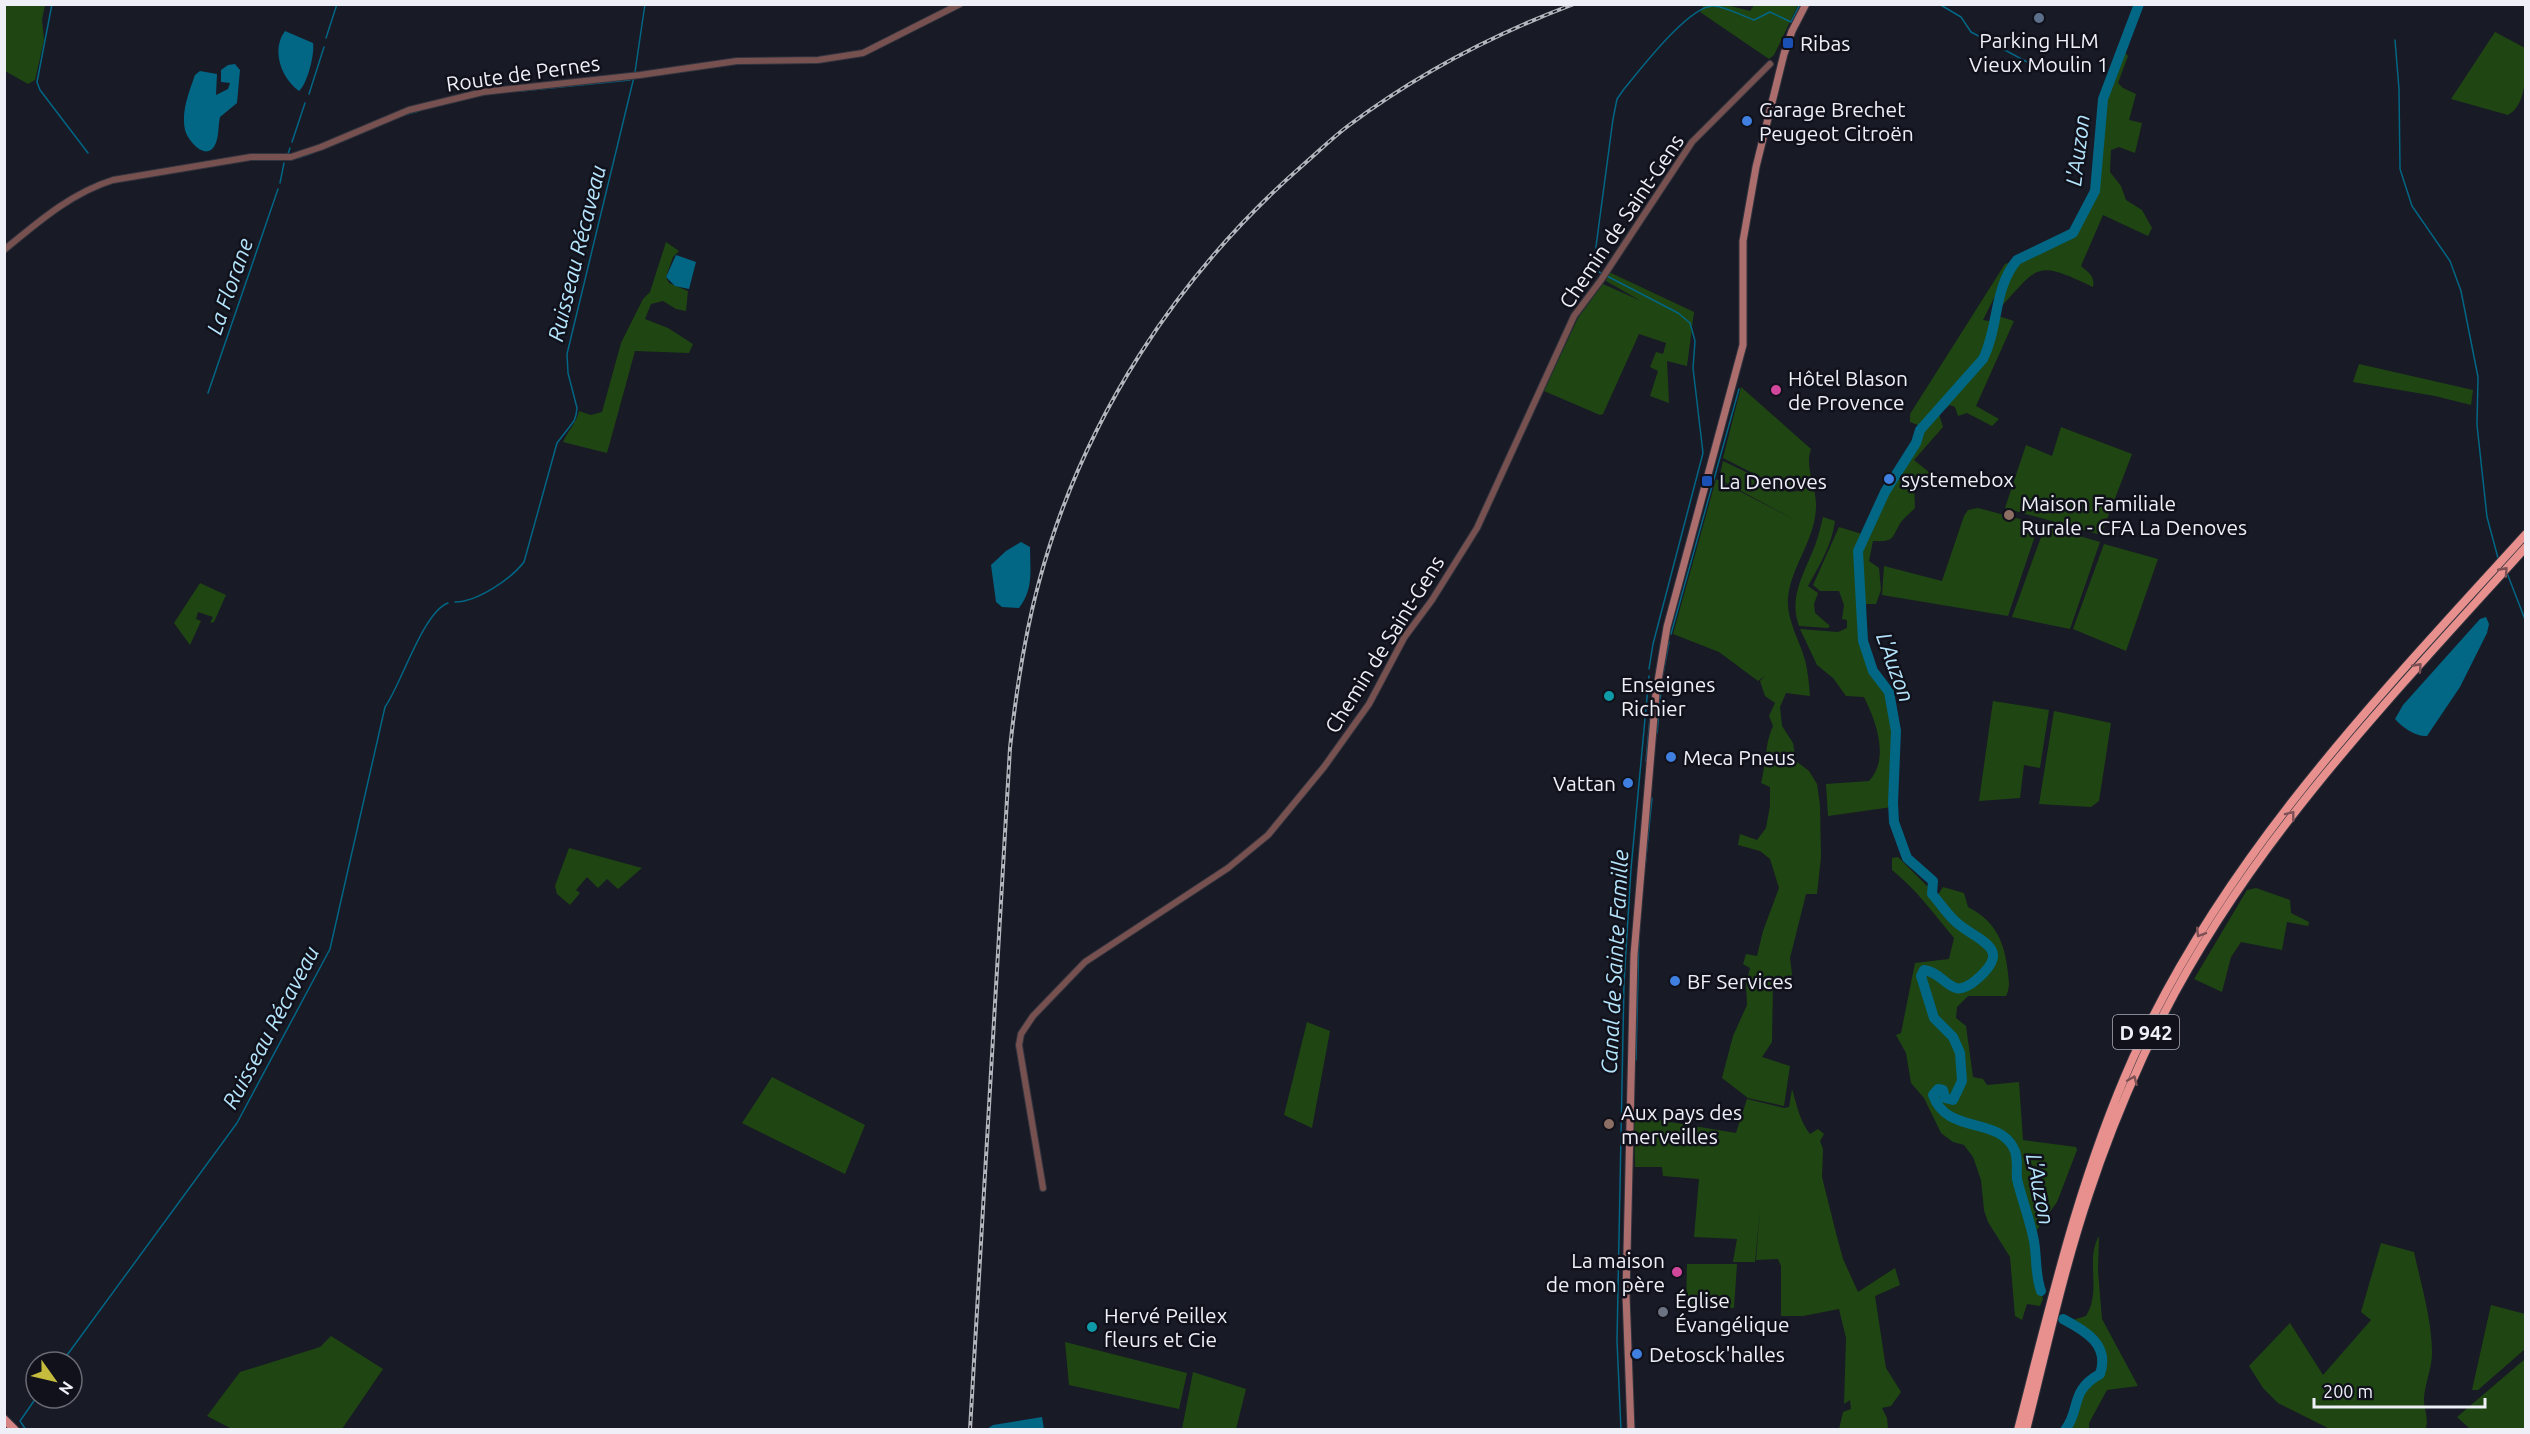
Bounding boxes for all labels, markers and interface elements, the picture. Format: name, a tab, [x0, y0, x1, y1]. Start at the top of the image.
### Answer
marker: Parking HLM Vieux Moulin 1	[2032, 11, 2046, 25]
place label: Parking HLM Vieux Moulin 1	[1969, 28, 2109, 76]
place label: Ribas	[1800, 31, 1850, 55]
marker: Ribas	[1781, 36, 1795, 50]
street label: Route de Pernes	[445, 50, 601, 96]
place label: Garage Brechet Peugeot Citroën	[1759, 97, 1914, 145]
water label: L'Auzon	[2060, 113, 2094, 187]
marker: Garage Brechet Peugeot Citroën	[1740, 114, 1754, 128]
street label: Chemin de Saint-Gens	[1554, 130, 1688, 312]
water label: Ruisseau Récaveau	[542, 162, 610, 344]
water label: La Florane	[201, 235, 257, 337]
place label: Hôtel Blason de Provence	[1788, 366, 1908, 414]
marker: Hôtel Blason de Provence	[1769, 383, 1783, 397]
place label: systemebox	[1901, 467, 2014, 491]
place label: La Denoves	[1719, 469, 1827, 493]
marker: systemebox	[1882, 472, 1896, 486]
marker: La Denoves	[1700, 474, 1714, 488]
place label: Maison Familiale Rurale - CFA La Denoves	[2021, 491, 2247, 539]
marker: Maison Familiale Rurale - CFA La Denoves	[2002, 508, 2016, 522]
street label: Chemin de Saint-Gens	[1320, 551, 1448, 737]
one-way arrow	[2497, 567, 2508, 578]
water label: L'Auzon	[1872, 629, 1920, 705]
one-way arrow	[2411, 663, 2422, 674]
place label: Enseignes Richier	[1621, 672, 1715, 720]
marker: Enseignes Richier	[1602, 689, 1616, 703]
place label: Meca Pneus	[1683, 745, 1795, 769]
marker: Meca Pneus	[1664, 750, 1678, 764]
place label: Vattan	[1553, 771, 1616, 795]
marker: Vattan	[1621, 776, 1635, 790]
one-way arrow	[2283, 810, 2294, 821]
water label: Canal de Sainte Famille	[1596, 849, 1632, 1075]
one-way arrow	[2195, 927, 2207, 937]
water label: Ruisseau Récaveau	[217, 941, 323, 1113]
place label: BF Services	[1687, 969, 1793, 993]
marker: BF Services	[1668, 974, 1682, 988]
road number: D 942	[2113, 1015, 2179, 1049]
one-way arrow	[2126, 1075, 2138, 1086]
place label: Aux pays des merveilles	[1621, 1100, 1742, 1148]
marker: Aux pays des merveilles	[1602, 1117, 1616, 1131]
water label: L'Auzon	[2022, 1151, 2060, 1227]
place label: La maison de mon père	[1546, 1248, 1665, 1296]
marker: La maison de mon père	[1670, 1265, 1684, 1279]
place label: Église Évangélique	[1675, 1288, 1790, 1336]
place label: Hervé Peillex fleurs et Cie	[1104, 1303, 1228, 1351]
marker: Église Évangélique	[1656, 1305, 1670, 1319]
marker: Hervé Peillex fleurs et Cie	[1085, 1320, 1099, 1334]
place label: Detosck'halles	[1649, 1342, 1785, 1366]
marker: Detosck'halles	[1630, 1347, 1644, 1361]
north arrow	[24, 1350, 84, 1410]
scale bar	[2314, 1371, 2485, 1409]
text: N	[56, 1378, 77, 1398]
text: 200 m	[2323, 1381, 2373, 1401]

